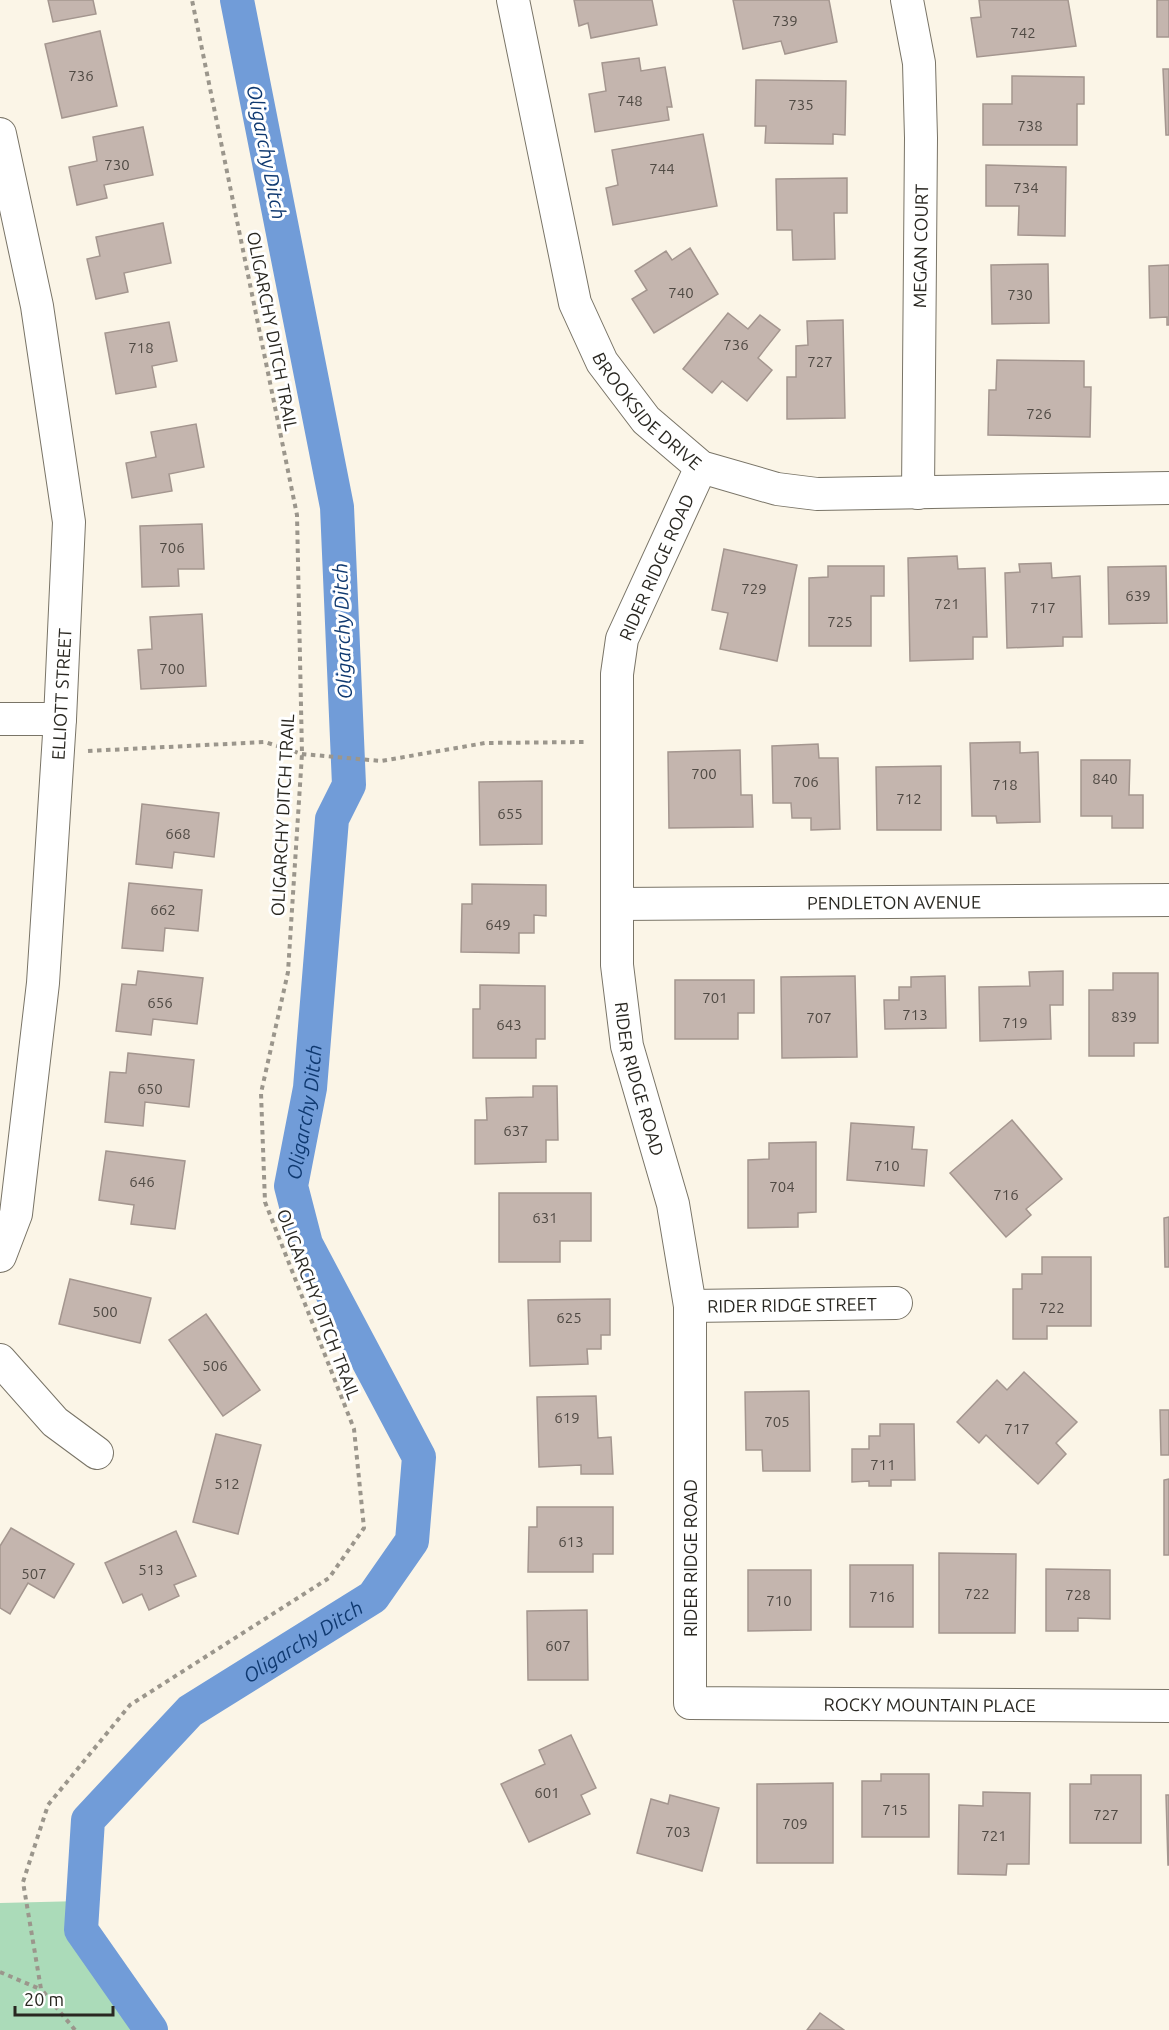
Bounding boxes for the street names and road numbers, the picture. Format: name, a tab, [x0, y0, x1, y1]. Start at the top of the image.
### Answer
street label: MEGAN COURT	[909, 184, 931, 308]
street label: OLIGARCHY DITCH TRAIL	[244, 230, 302, 432]
street label: BROOKSIDE DRIVE	[589, 349, 706, 473]
street label: RIDER RIDGE ROAD	[615, 491, 697, 643]
street label: ELLIOTT STREET	[48, 628, 74, 760]
street label: OLIGARCHY DITCH TRAIL	[267, 713, 297, 917]
street label: PENDLETON AVENUE	[807, 891, 981, 913]
street label: RIDER RIDGE ROAD	[612, 1001, 668, 1158]
street label: OLIGARCHY DITCH TRAIL	[273, 1206, 365, 1402]
street label: RIDER RIDGE STREET	[707, 1293, 877, 1316]
street label: RIDER RIDGE ROAD	[680, 1479, 700, 1637]
street label: ROCKY MOUNTAIN PLACE	[824, 1694, 1036, 1715]

